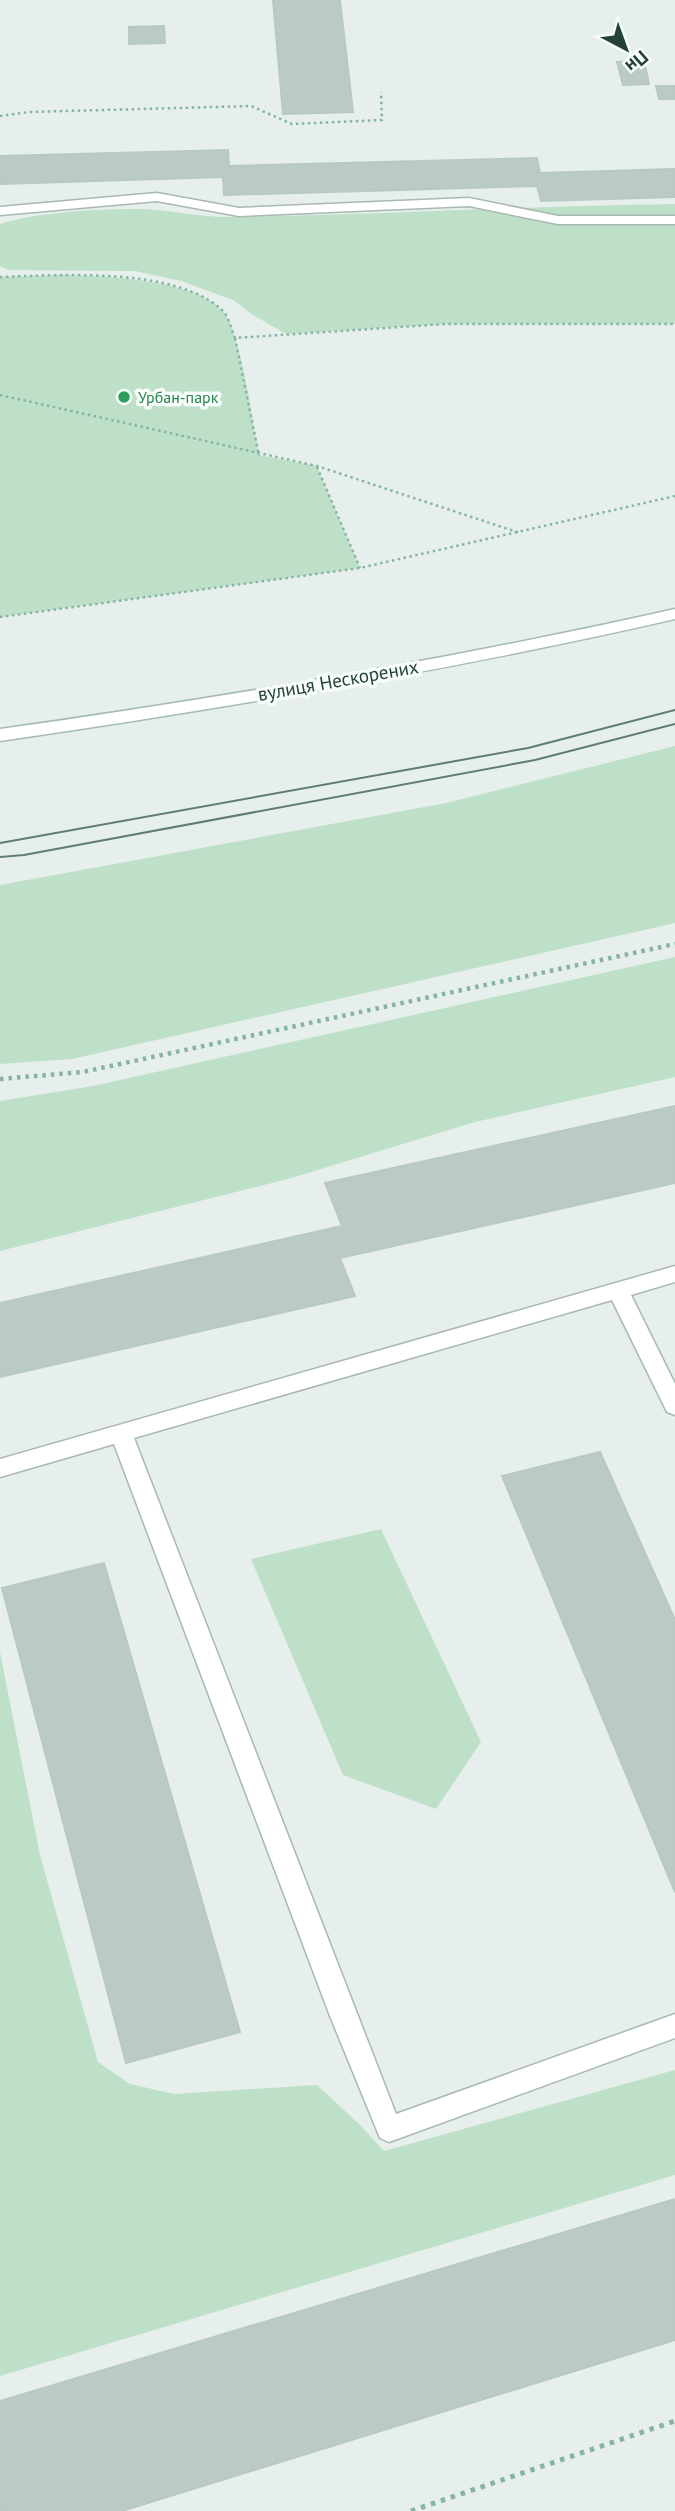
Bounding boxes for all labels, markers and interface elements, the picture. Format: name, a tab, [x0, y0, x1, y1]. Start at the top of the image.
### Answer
north arrow	[591, 14, 661, 84]
text: Пн	[621, 45, 653, 78]
place label: Урбан-парк	[138, 387, 219, 407]
marker: Урбан-парк	[116, 389, 132, 405]
street label: вулиця Нескорених	[256, 654, 420, 706]

